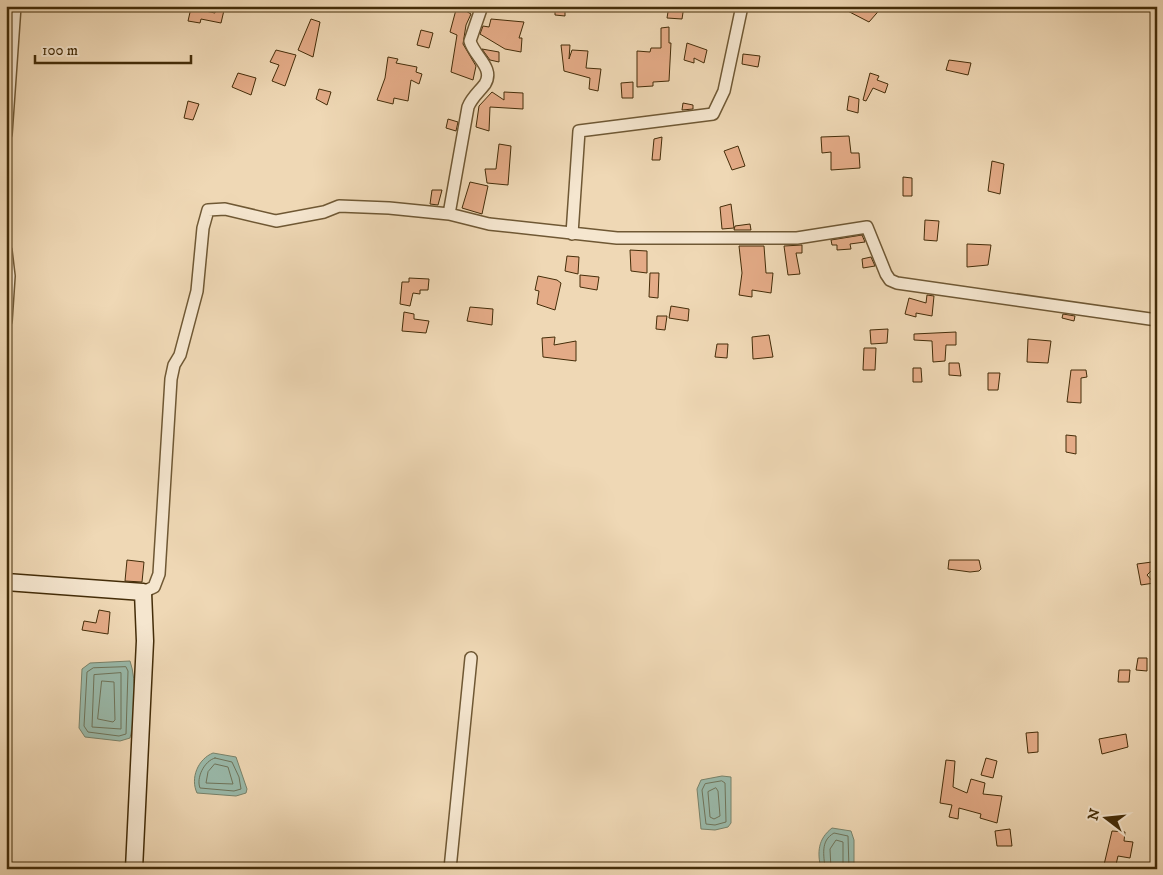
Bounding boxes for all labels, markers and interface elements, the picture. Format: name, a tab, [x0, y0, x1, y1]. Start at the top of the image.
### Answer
scale bar	[35, 32, 191, 64]
text: 100 m	[42, 41, 78, 60]
north arrow	[1080, 792, 1130, 842]
text: N	[1084, 806, 1105, 823]

